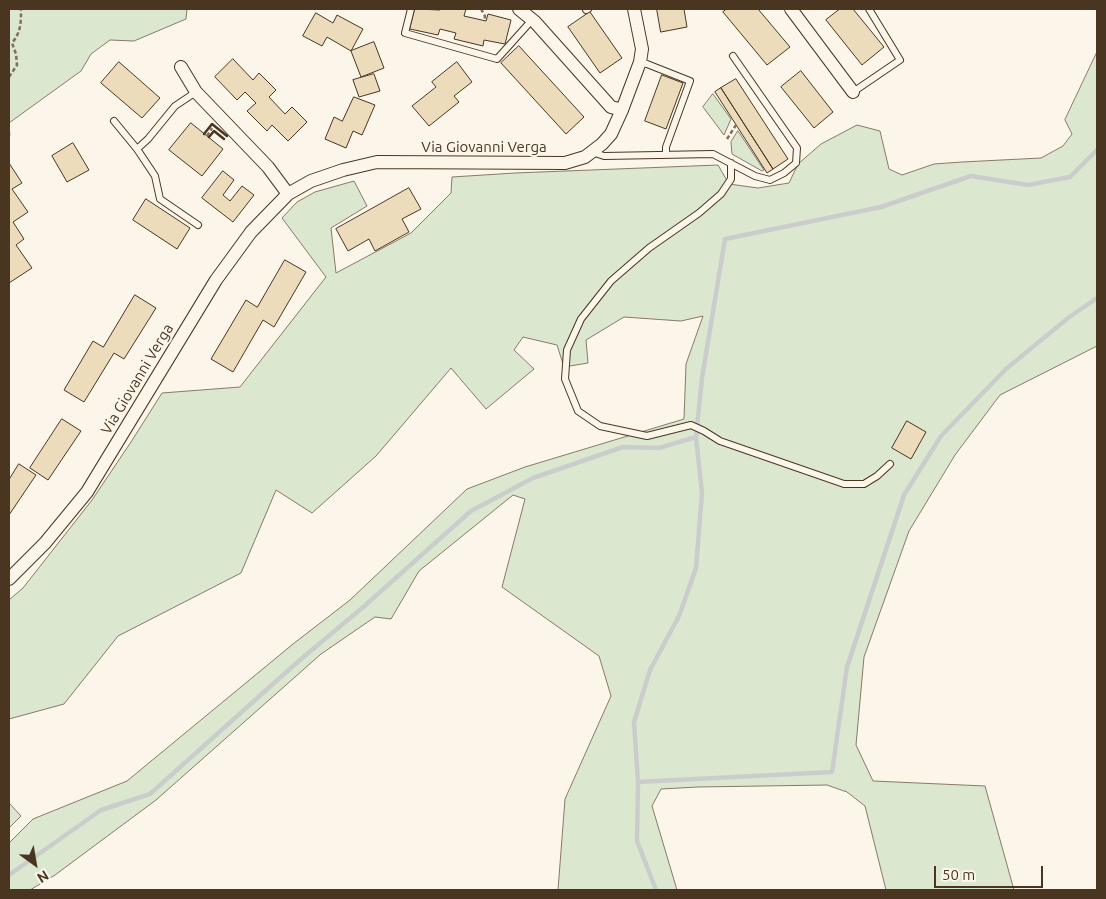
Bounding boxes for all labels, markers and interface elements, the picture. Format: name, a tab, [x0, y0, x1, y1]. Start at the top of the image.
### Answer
street label: Via Giovanni Verga	[421, 138, 547, 156]
street label: Via Giovanni Verga	[97, 321, 177, 437]
north arrow	[10, 839, 60, 889]
scale bar	[936, 856, 1045, 888]
text: 50 m	[942, 866, 975, 883]
text: N	[34, 867, 52, 886]

